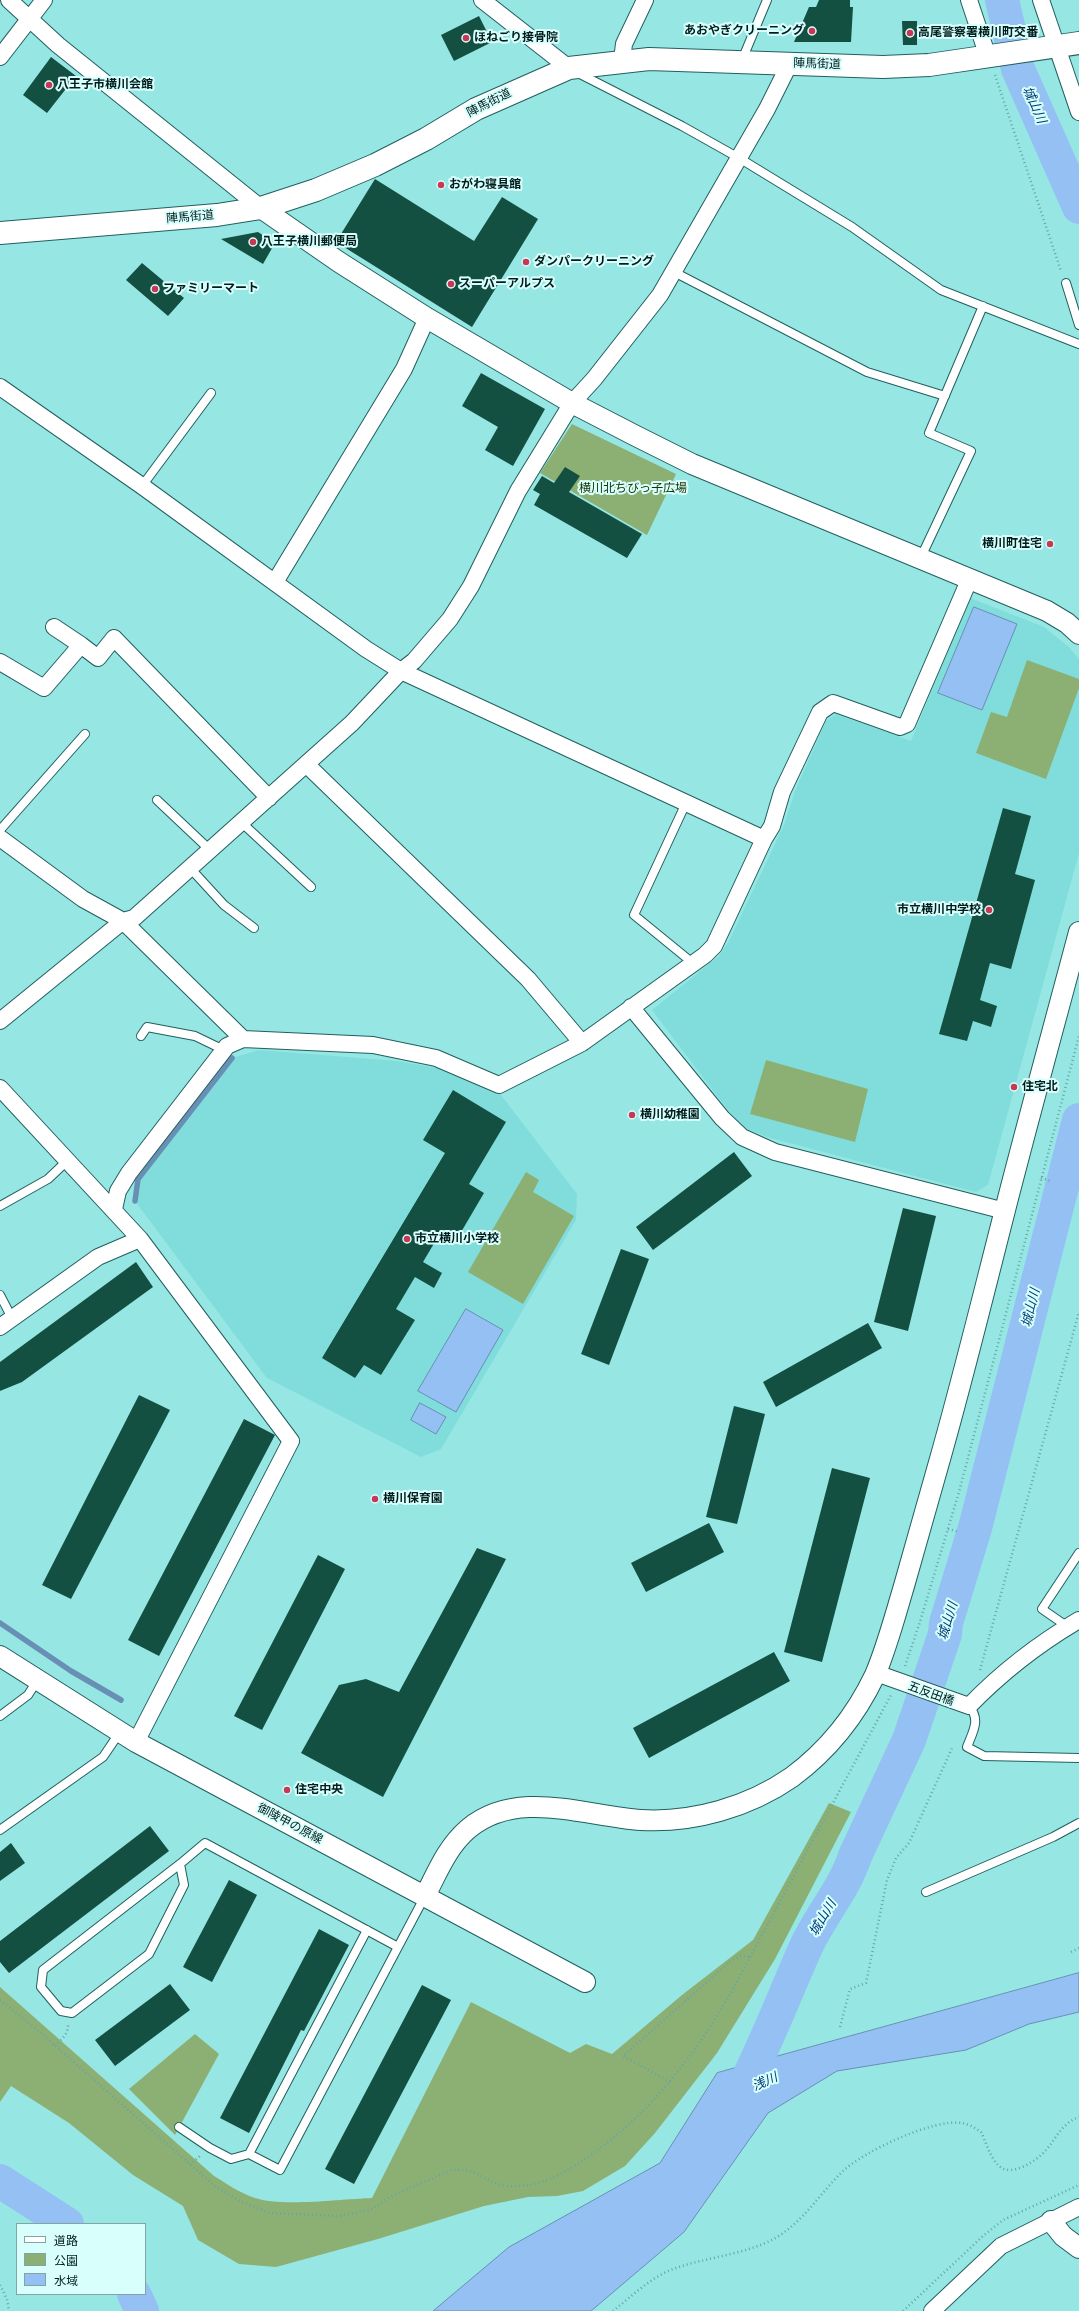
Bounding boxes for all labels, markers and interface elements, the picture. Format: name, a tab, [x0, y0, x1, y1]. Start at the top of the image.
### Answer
place label: あおやぎクリーニング	[684, 24, 804, 38]
marker: あおやぎクリーニング	[807, 26, 817, 36]
place label: 高尾警察署横川町交番	[918, 26, 1038, 40]
marker: 高尾警察署横川町交番	[905, 28, 915, 38]
place label: ほねごり接骨院	[474, 31, 558, 45]
marker: ほねごり接骨院	[461, 33, 471, 43]
street label: 陣馬街道	[793, 56, 841, 72]
place label: 八王子市横川会館	[57, 78, 153, 92]
marker: 八王子市横川会館	[44, 80, 54, 90]
water label: 城山川	[1019, 84, 1049, 126]
street label: 陣馬街道	[464, 86, 514, 120]
place label: おがわ寝具館	[449, 178, 521, 192]
marker: おがわ寝具館	[436, 180, 446, 190]
street label: 陣馬街道	[165, 208, 215, 226]
place label: 八王子横川郵便局	[261, 235, 357, 249]
marker: 八王子横川郵便局	[248, 237, 258, 247]
place label: ダンパークリーニング	[534, 255, 654, 269]
marker: ダンパークリーニング	[521, 257, 531, 267]
place label: スーパーアルプス	[459, 277, 555, 291]
marker: スーパーアルプス	[446, 279, 456, 289]
place label: ファミリーマート	[163, 282, 259, 296]
marker: ファミリーマート	[150, 284, 160, 294]
park label: 横川北ちびっ子広場	[579, 482, 687, 496]
place label: 横川町住宅	[982, 537, 1042, 551]
marker: 横川町住宅	[1045, 539, 1055, 549]
place label: 市立横川中学校	[897, 903, 981, 917]
marker: 市立横川中学校	[984, 905, 994, 915]
place label: 住宅北	[1022, 1080, 1058, 1094]
marker: 住宅北	[1009, 1082, 1019, 1092]
place label: 横川幼稚園	[640, 1108, 700, 1122]
marker: 横川幼稚園	[627, 1110, 637, 1120]
place label: 市立横川小学校	[415, 1232, 499, 1246]
marker: 市立横川小学校	[402, 1234, 412, 1244]
water label: 城山川	[1019, 1287, 1043, 1329]
place label: 横川保育園	[383, 1492, 443, 1506]
marker: 横川保育園	[370, 1494, 380, 1504]
water label: 城山川	[935, 1600, 961, 1642]
street label: 五反田橋	[906, 1679, 956, 1709]
place label: 住宅中央	[295, 1783, 343, 1797]
marker: 住宅中央	[282, 1785, 292, 1795]
street label: 御陵甲の原線	[255, 1801, 325, 1847]
water label: 城山川	[806, 1897, 840, 1939]
water label: 浅川	[750, 2070, 780, 2094]
legend	[16, 2223, 146, 2295]
text: 道路	[54, 2233, 78, 2248]
text: 公園	[54, 2253, 78, 2268]
text: 水域	[54, 2273, 78, 2288]

